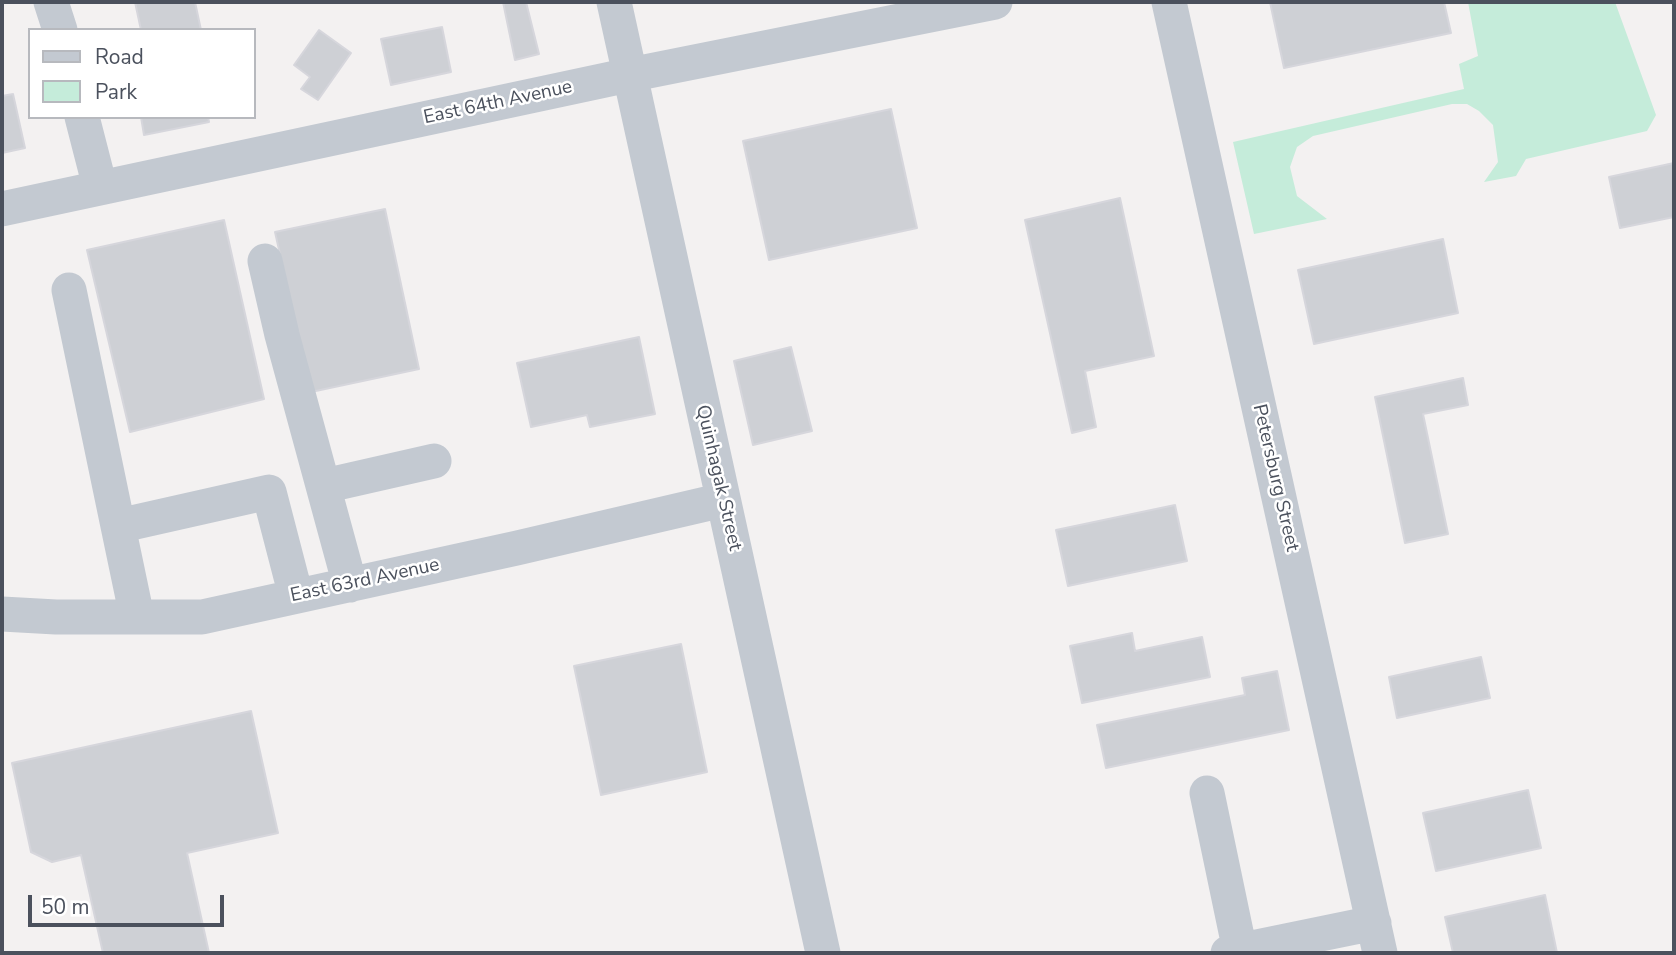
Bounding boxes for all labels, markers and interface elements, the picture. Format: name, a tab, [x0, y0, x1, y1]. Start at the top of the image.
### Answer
legend	[28, 28, 256, 119]
text: Road	[95, 43, 144, 71]
street label: East 64th Avenue	[422, 76, 574, 130]
text: Park	[95, 78, 137, 106]
street label: Petersburg Street	[1247, 402, 1303, 554]
street label: Quinhagak Street	[690, 403, 746, 553]
street label: East 63rd Avenue	[288, 554, 442, 608]
scale bar	[32, 881, 228, 925]
text: 50 m	[41, 893, 90, 921]

